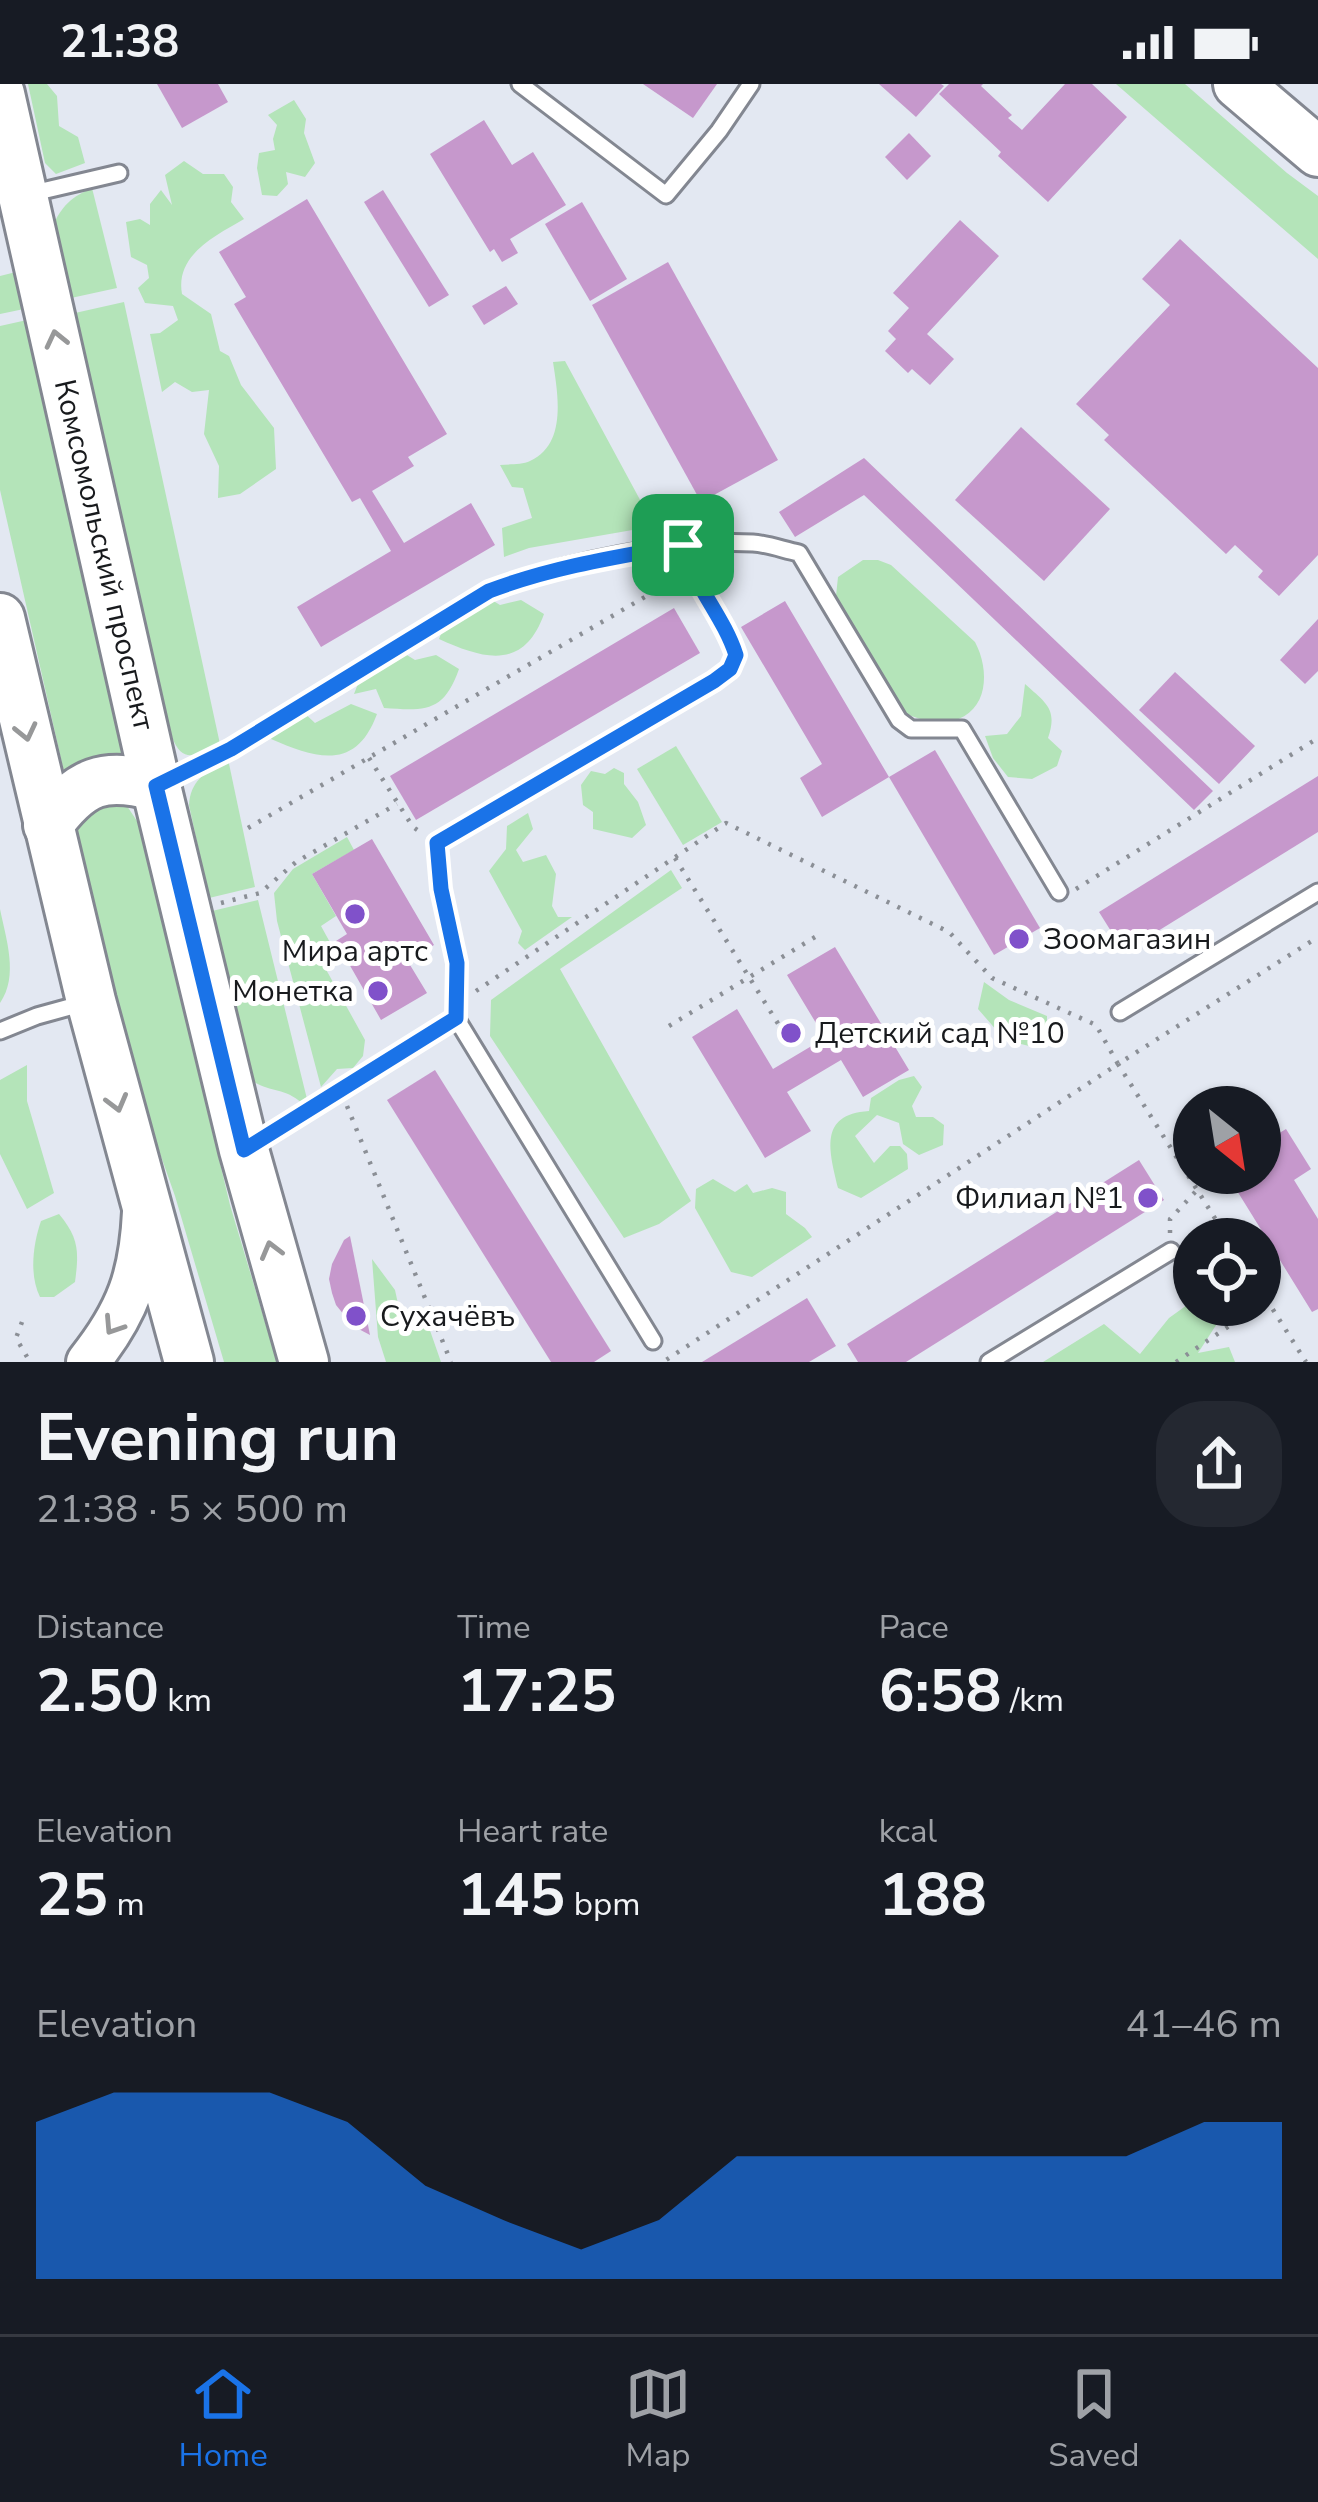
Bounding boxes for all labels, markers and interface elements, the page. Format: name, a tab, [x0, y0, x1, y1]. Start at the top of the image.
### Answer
text: 21:38	[60, 12, 179, 73]
one-way arrow	[44, 330, 69, 350]
street label: Комсомольский проспект	[44, 376, 164, 735]
pin	[632, 494, 734, 596]
icon: arrive	[650, 512, 716, 578]
one-way arrow	[13, 721, 38, 741]
marker: Мира артс	[342, 901, 368, 927]
place label: Зоомагазин	[1043, 919, 1211, 960]
marker: Зоомагазин	[1006, 926, 1032, 952]
place label: Мира артс	[282, 931, 428, 972]
place label: Монетка	[232, 971, 354, 1012]
marker: Монетка	[365, 978, 391, 1004]
place label: Детский сад №10	[815, 1013, 1065, 1054]
marker: Детский сад №10	[778, 1020, 804, 1046]
north arrow	[1173, 1086, 1281, 1194]
map controls	[1173, 1086, 1281, 1326]
one-way arrow	[103, 1092, 128, 1112]
place label: Филиал №1	[955, 1178, 1124, 1219]
marker: Филиал №1	[1135, 1185, 1161, 1211]
button: locate	[1173, 1218, 1281, 1326]
one-way arrow	[261, 1240, 286, 1261]
place label: Сухачёвъ	[380, 1296, 515, 1337]
marker: Сухачёвъ	[343, 1303, 369, 1329]
one-way arrow	[106, 1313, 128, 1335]
text: Evening run	[36, 1393, 399, 1483]
button: share	[1156, 1401, 1282, 1527]
text: 21:38 · 5 × 500 m	[36, 1483, 348, 1536]
text: Distance	[36, 1605, 164, 1650]
text: Time	[457, 1605, 531, 1650]
text: Pace	[879, 1605, 949, 1650]
text: 2.50	[36, 1650, 159, 1732]
text: 17:25	[457, 1650, 616, 1732]
text: 6:58	[879, 1650, 1002, 1732]
text: km	[159, 1678, 212, 1723]
text: /km	[1002, 1678, 1064, 1723]
text: Elevation	[36, 1809, 173, 1854]
text: Heart rate	[457, 1809, 608, 1854]
text: kcal	[879, 1809, 937, 1854]
text: 25	[36, 1854, 108, 1936]
text: 145	[457, 1854, 565, 1936]
text: 188	[879, 1854, 987, 1936]
text: m	[108, 1882, 145, 1927]
text: bpm	[565, 1882, 641, 1927]
text: Elevation	[36, 1998, 197, 2051]
text: 41–46 m	[1125, 1998, 1282, 2051]
tab: Home	[179, 2361, 268, 2478]
tab: Map	[625, 2361, 691, 2478]
tab: Saved	[1048, 2361, 1139, 2478]

